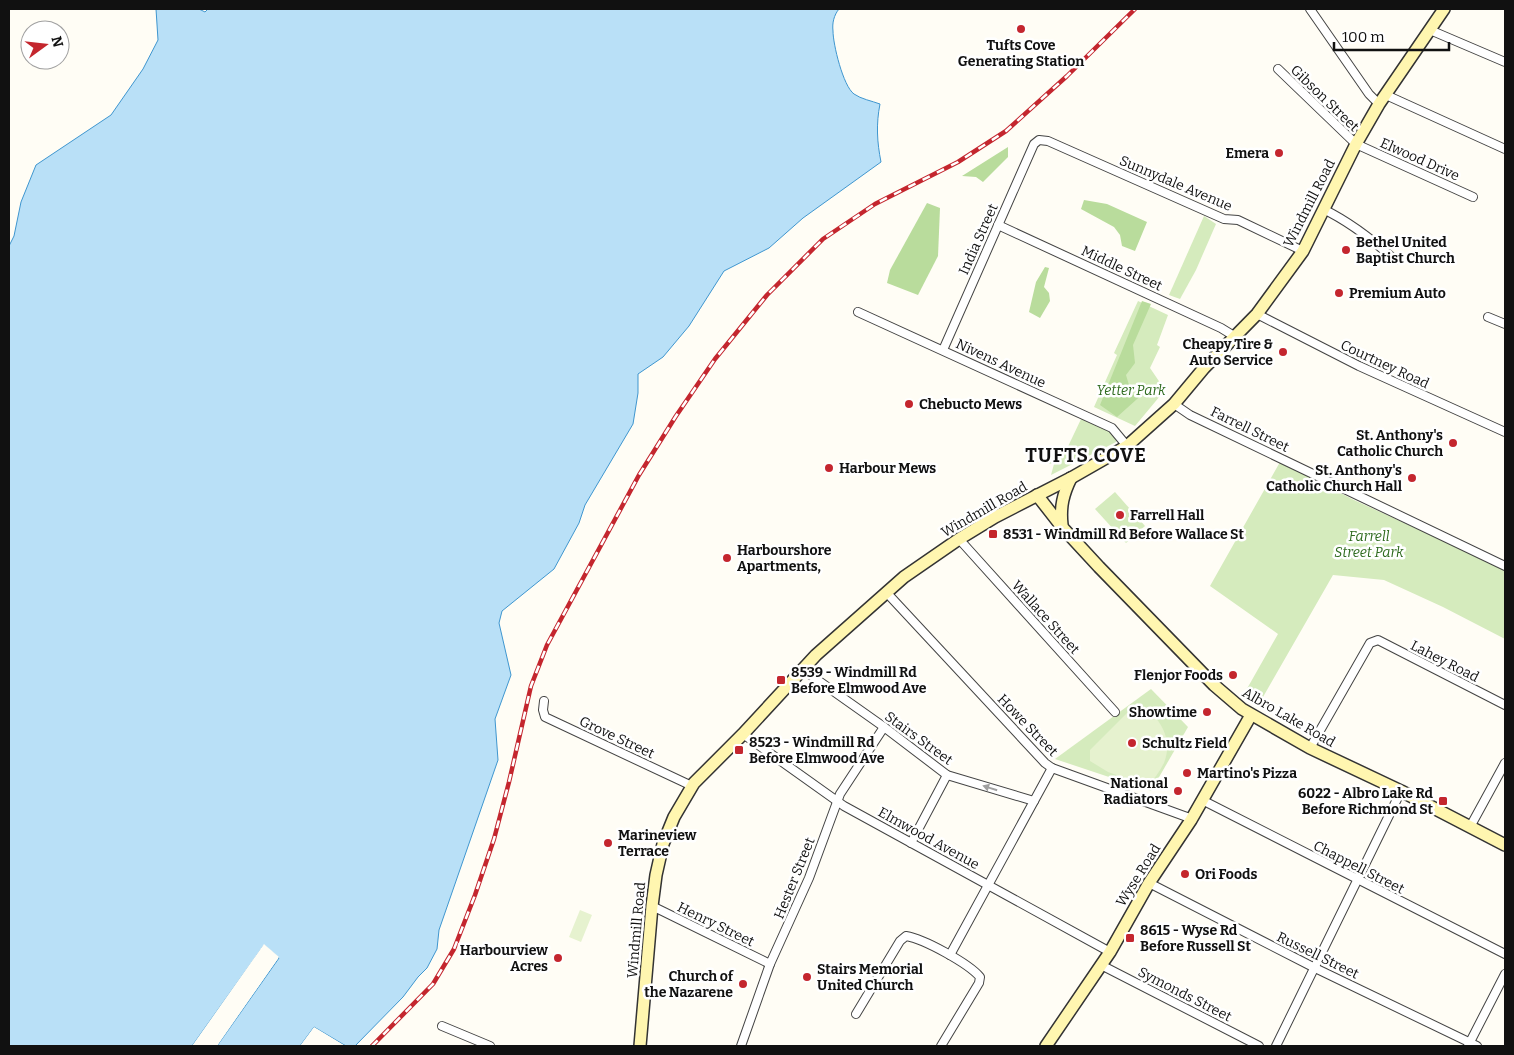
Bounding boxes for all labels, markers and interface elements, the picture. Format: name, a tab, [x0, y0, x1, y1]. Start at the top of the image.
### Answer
north arrow	[20, 20, 70, 70]
scale bar	[1334, 20, 1449, 52]
marker: Tufts Cove Generating Station	[1015, 23, 1027, 35]
text: 100 m	[1342, 28, 1385, 46]
text: N	[47, 34, 67, 49]
place label: Tufts Cove Generating Station	[958, 37, 1084, 70]
street label: Gibson Street	[1287, 61, 1362, 135]
street label: Elwood Drive	[1377, 134, 1462, 185]
place label: Emera	[1226, 145, 1269, 162]
marker: Emera	[1273, 147, 1285, 159]
street label: Sunnydale Avenue	[1117, 152, 1235, 215]
street label: Windmill Road	[1280, 156, 1339, 250]
street label: India Street	[955, 201, 1002, 277]
place label: Bethel United Baptist Church	[1356, 234, 1455, 267]
street label: Middle Street	[1079, 242, 1165, 295]
marker: Bethel United Baptist Church	[1340, 244, 1352, 256]
place label: Premium Auto	[1349, 285, 1446, 302]
marker: Premium Auto	[1333, 287, 1345, 299]
street label: Nivens Avenue	[953, 335, 1048, 392]
place label: Cheapy Tire & Auto Service	[1183, 336, 1274, 369]
street label: Courtney Road	[1338, 336, 1432, 392]
marker: Cheapy Tire & Auto Service	[1277, 346, 1289, 358]
park label: Yetter Park	[1096, 382, 1166, 399]
place label: Chebucto Mews	[919, 396, 1022, 413]
marker: Chebucto Mews	[903, 398, 915, 410]
street label: Farrell Street	[1208, 403, 1292, 456]
place label: St. Anthony's Catholic Church	[1337, 427, 1443, 460]
marker: St. Anthony's Catholic Church	[1447, 437, 1459, 449]
district label: TUFTS COVE	[1025, 444, 1147, 467]
place label: Harbour Mews	[839, 460, 936, 477]
marker: Harbour Mews	[823, 462, 835, 474]
place label: St. Anthony's Catholic Church Hall	[1266, 462, 1403, 495]
marker: St. Anthony's Catholic Church Hall	[1406, 472, 1418, 484]
street label: Windmill Road	[938, 478, 1030, 541]
place label: Farrell Hall	[1130, 507, 1205, 524]
marker: Farrell Hall	[1114, 509, 1126, 521]
place label: 8531 - Windmill Rd Before Wallace St	[1003, 526, 1244, 543]
marker: 8531 - Windmill Rd Before Wallace St	[987, 528, 999, 540]
park label: Farrell Street Park	[1334, 528, 1404, 561]
place label: Harbourshore Apartments,	[737, 542, 832, 575]
marker: Harbourshore Apartments,	[721, 552, 733, 564]
street label: Wallace Street	[1008, 577, 1083, 658]
street label: Lahey Road	[1408, 637, 1482, 686]
place label: 8539 - Windmill Rd Before Elmwood Ave	[791, 664, 927, 697]
place label: Flenjor Foods	[1134, 667, 1223, 684]
marker: Flenjor Foods	[1227, 669, 1239, 681]
marker: 8539 - Windmill Rd Before Elmwood Ave	[775, 674, 787, 686]
street label: Albro Lake Road	[1239, 684, 1338, 751]
street label: Howe Street	[994, 691, 1061, 760]
place label: Showtime	[1129, 704, 1197, 721]
marker: Showtime	[1201, 706, 1213, 718]
street label: Stairs Street	[881, 708, 956, 769]
street label: Grove Street	[576, 713, 657, 762]
place label: 8523 - Windmill Rd Before Elmwood Ave	[749, 734, 885, 767]
place label: Schultz Field	[1142, 735, 1228, 752]
marker: Schultz Field	[1126, 737, 1138, 749]
marker: 8523 - Windmill Rd Before Elmwood Ave	[733, 744, 745, 756]
place label: Martino's Pizza	[1197, 765, 1297, 782]
marker: Martino's Pizza	[1181, 767, 1193, 779]
place label: National Radiators	[1104, 775, 1169, 808]
one-way arrow	[983, 784, 998, 791]
marker: National Radiators	[1172, 785, 1184, 797]
place label: 6022 - Albro Lake Rd Before Richmond St	[1298, 785, 1434, 818]
marker: 6022 - Albro Lake Rd Before Richmond St	[1437, 795, 1449, 807]
street label: Elmwood Avenue	[875, 804, 982, 873]
place label: Marineview Terrace	[618, 827, 697, 860]
street label: Hester Street	[770, 835, 819, 921]
marker: Marineview Terrace	[602, 837, 614, 849]
street label: Chappell Street	[1310, 837, 1407, 898]
street label: Wyse Road	[1113, 841, 1164, 910]
place label: Ori Foods	[1195, 866, 1257, 883]
marker: Ori Foods	[1179, 868, 1191, 880]
street label: Windmill Road	[624, 881, 649, 979]
street label: Henry Street	[675, 898, 757, 950]
place label: 8615 - Wyse Rd Before Russell St	[1140, 922, 1251, 955]
street label: Russell Street	[1274, 928, 1362, 983]
marker: 8615 - Wyse Rd Before Russell St	[1124, 932, 1136, 944]
place label: Harbourview Acres	[460, 942, 548, 975]
marker: Harbourview Acres	[552, 952, 564, 964]
place label: Stairs Memorial United Church	[817, 961, 924, 994]
street label: Symonds Street	[1135, 964, 1234, 1025]
place label: Church of the Nazarene	[644, 968, 734, 1001]
marker: Stairs Memorial United Church	[801, 971, 813, 983]
marker: Church of the Nazarene	[737, 978, 749, 990]

